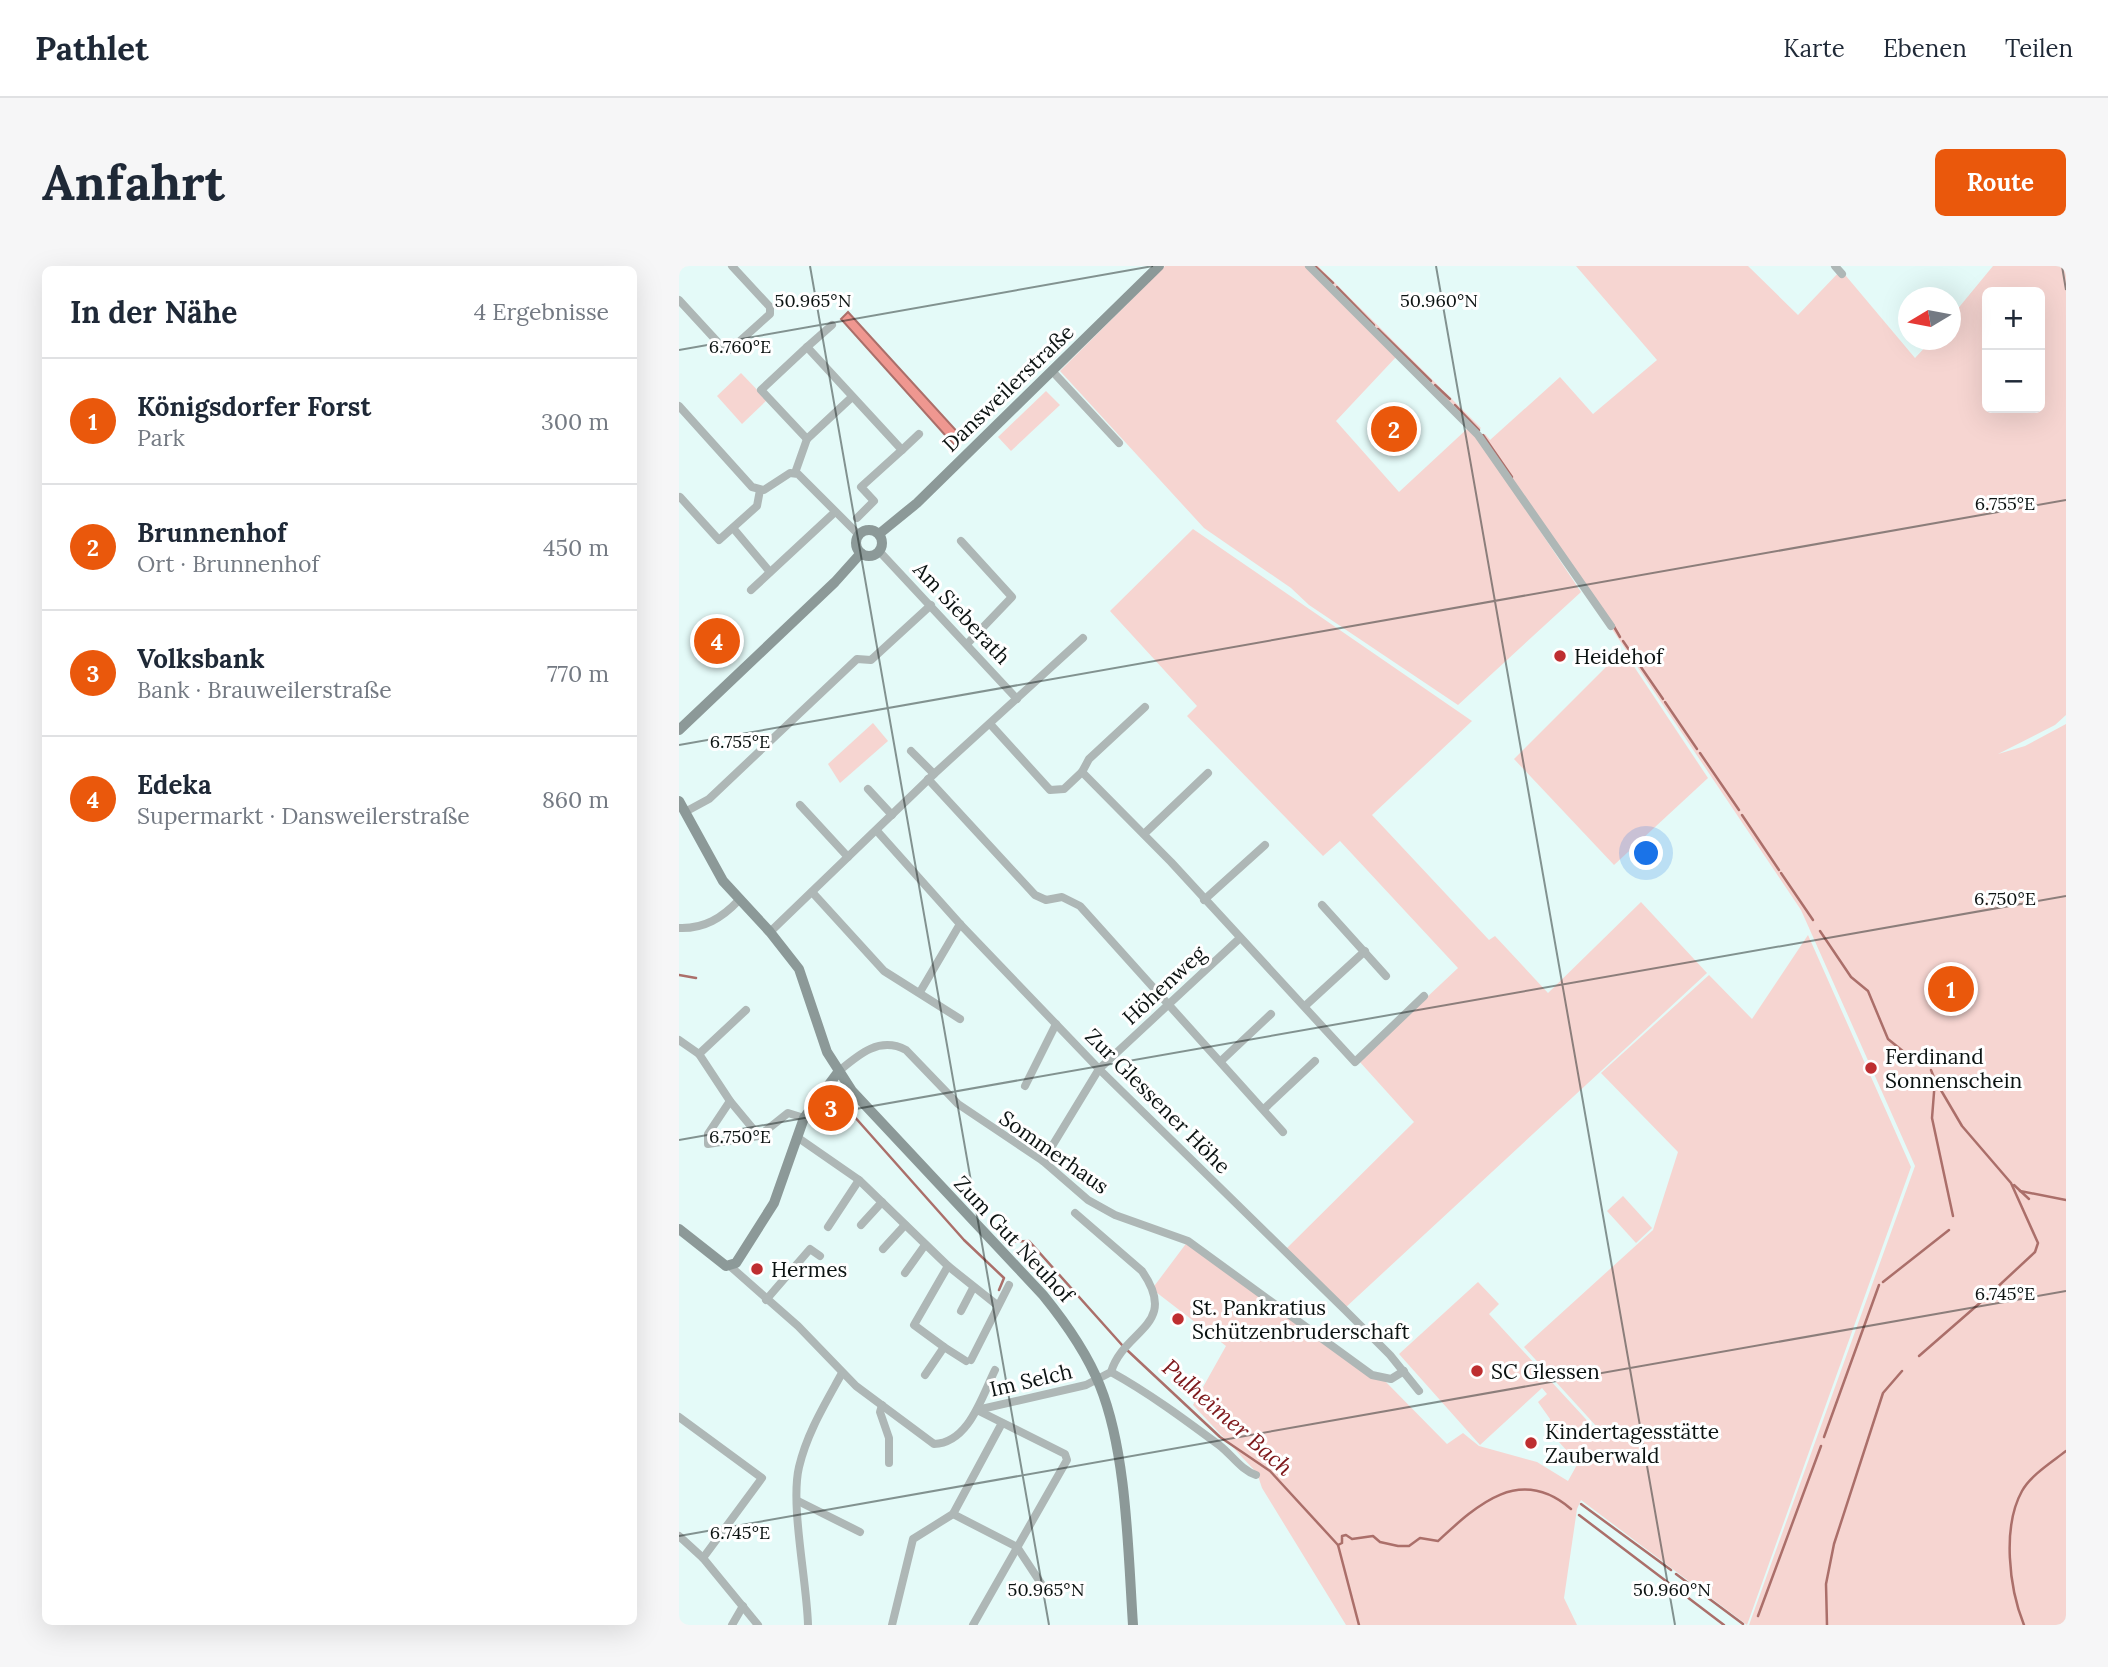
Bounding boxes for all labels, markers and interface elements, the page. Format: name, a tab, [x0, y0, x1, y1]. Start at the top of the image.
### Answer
text: Pathlet	[35, 27, 149, 69]
text: Karte	[1783, 33, 1845, 64]
text: Ebenen	[1883, 33, 1967, 64]
text: Teilen	[2005, 33, 2073, 64]
button: Route	[1935, 149, 2066, 216]
text: Anfahrt	[42, 151, 225, 213]
north arrow	[1898, 287, 1961, 350]
map controls	[1982, 287, 2045, 413]
button: +	[1982, 287, 2045, 350]
text: 50.965°N	[775, 289, 851, 312]
text: 50.960°N	[1400, 289, 1478, 312]
text: In der Nähe	[70, 293, 238, 331]
text: 4 Ergebnisse	[474, 297, 609, 326]
street label: Dansweilerstraße	[937, 318, 1079, 458]
text: 6.760°E	[709, 335, 771, 358]
button: −	[1982, 350, 2045, 413]
text: Königsdorfer Forst	[137, 390, 371, 423]
pin: 2	[1371, 403, 1417, 455]
text: 1	[88, 407, 98, 436]
text: 300 m	[541, 407, 609, 436]
text: Park	[137, 423, 185, 452]
text: 6.755°E	[1975, 492, 2035, 515]
text: Brunnenhof	[137, 516, 287, 549]
text: 2	[87, 533, 99, 562]
text: 450 m	[543, 533, 609, 562]
text: Ort · Brunnenhof	[137, 549, 319, 578]
street label: Am Sieberath	[907, 555, 1016, 670]
pin: 4	[694, 615, 740, 667]
text: Volksbank	[137, 642, 265, 675]
place label: Heidehof	[1574, 643, 1665, 670]
marker: Heidehof	[1552, 648, 1568, 664]
text: 3	[87, 659, 99, 688]
text: 770 m	[547, 659, 609, 688]
text: Bank · Brauweilerstraße	[137, 675, 392, 704]
text: 6.755°E	[710, 730, 770, 753]
text: Edeka	[137, 768, 212, 801]
text: 4	[87, 785, 99, 814]
text: 860 m	[542, 785, 609, 814]
text: Supermarkt · Dansweilerstraße	[137, 801, 470, 830]
your location	[1629, 836, 1663, 870]
text: 6.750°E	[1974, 887, 2036, 910]
street label: Höhenweg	[1117, 939, 1212, 1030]
pin: 1	[1928, 963, 1974, 1015]
street label: Zur Glessener Höhe	[1080, 1023, 1236, 1179]
place label: Ferdinand Sonnenschein	[1885, 1043, 2023, 1094]
marker: Ferdinand Sonnenschein	[1863, 1060, 1879, 1076]
pin: 3	[808, 1082, 854, 1134]
street label: Sommerhaus	[994, 1104, 1114, 1200]
text: 6.750°E	[709, 1125, 771, 1148]
street label: Zum Gut Neuhof	[948, 1170, 1081, 1309]
place label: Hermes	[771, 1256, 847, 1283]
marker: Hermes	[749, 1261, 765, 1277]
text: 6.745°E	[1975, 1282, 2035, 1305]
place label: St. Pankratius Schützenbruderschaft	[1192, 1294, 1411, 1345]
marker: St. Pankratius Schützenbruderschaft	[1170, 1311, 1186, 1327]
water label: Pulheimer Bach	[1157, 1352, 1299, 1482]
street label: Im Selch	[987, 1357, 1075, 1403]
place label: SC Glessen	[1491, 1358, 1600, 1385]
marker: SC Glessen	[1469, 1363, 1485, 1379]
place label: Kindertagesstätte Zauberwald	[1545, 1418, 1719, 1469]
marker: Kindertagesstätte Zauberwald	[1523, 1435, 1539, 1451]
text: 6.745°E	[710, 1521, 770, 1544]
text: 50.965°N	[1008, 1578, 1084, 1601]
text: 50.960°N	[1633, 1578, 1711, 1601]

